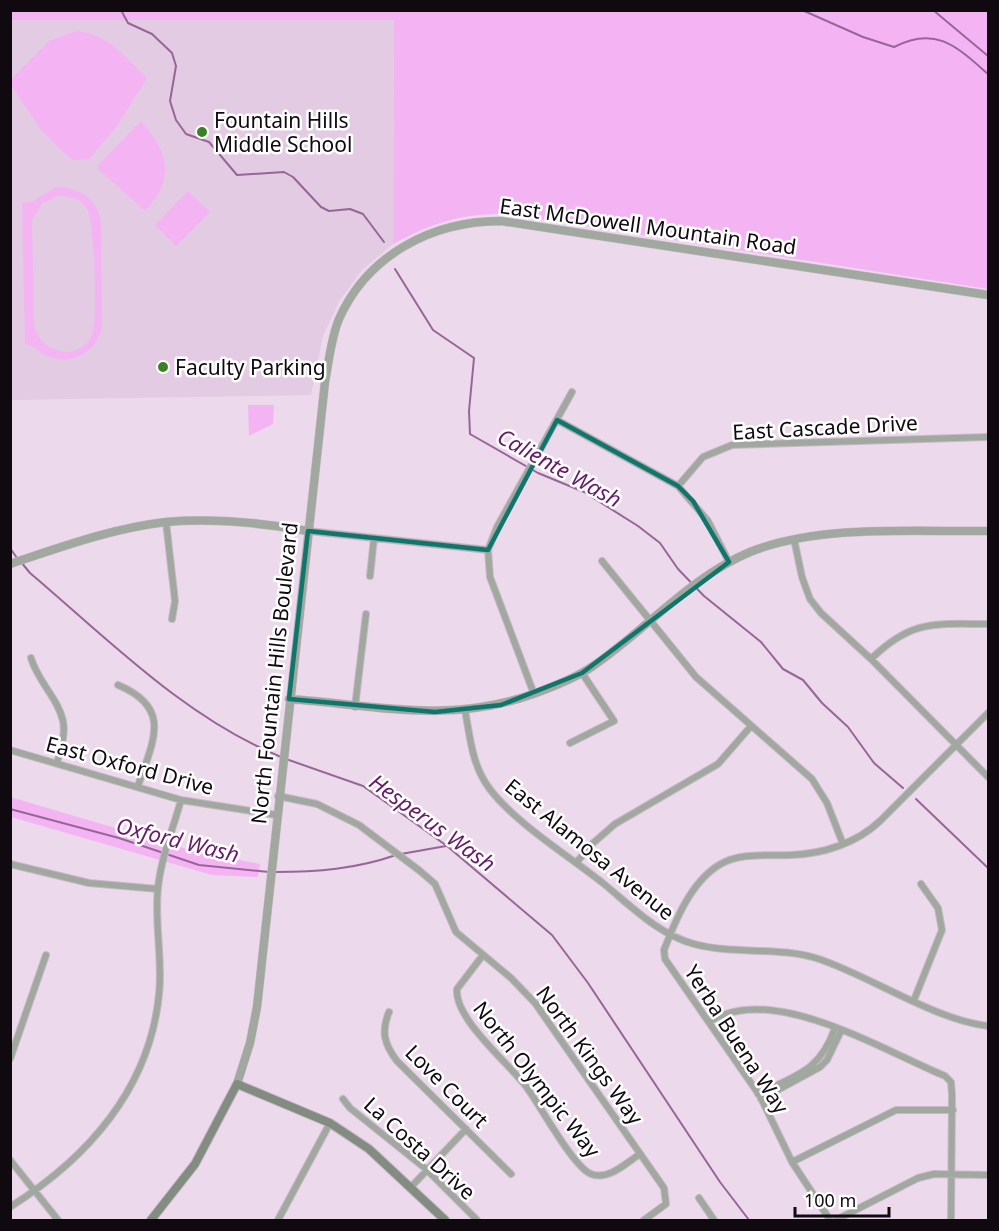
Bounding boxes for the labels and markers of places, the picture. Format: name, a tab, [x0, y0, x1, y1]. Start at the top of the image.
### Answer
place label: Fountain Hills Middle School	[214, 106, 352, 158]
marker: Fountain Hills Middle School	[195, 125, 209, 139]
place label: Faculty Parking	[175, 353, 326, 381]
marker: Faculty Parking	[156, 360, 170, 374]

